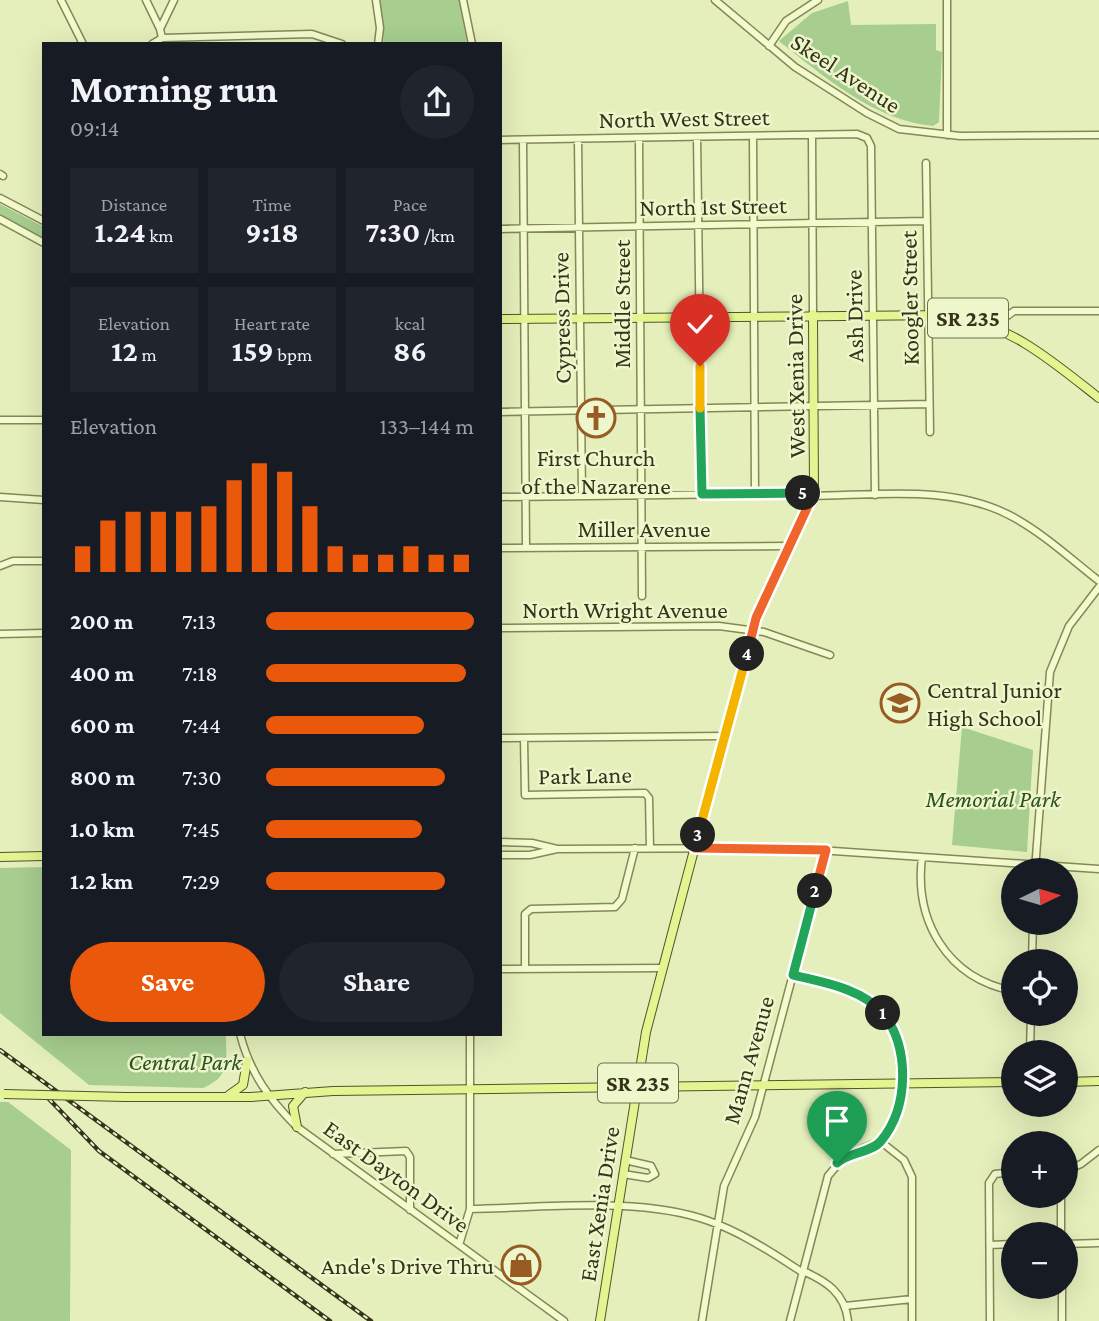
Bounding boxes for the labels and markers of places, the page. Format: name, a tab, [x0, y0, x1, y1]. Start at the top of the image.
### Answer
pin	[670, 294, 730, 366]
church icon: First Church of the Nazarene	[575, 397, 617, 439]
place label: First Church of the Nazarene	[521, 444, 671, 499]
pin: 5	[786, 476, 820, 510]
pin: 4	[730, 636, 764, 672]
place label: Central Junior High School	[927, 676, 1062, 731]
school or university icon: Central Junior High School	[879, 682, 921, 724]
pin: 3	[680, 818, 716, 852]
pin: 2	[798, 874, 832, 908]
pin: 1	[866, 996, 900, 1030]
pin	[807, 1091, 867, 1163]
shop icon: Ande's Drive Thru	[500, 1244, 542, 1286]
place label: Ande's Drive Thru	[321, 1252, 494, 1279]

